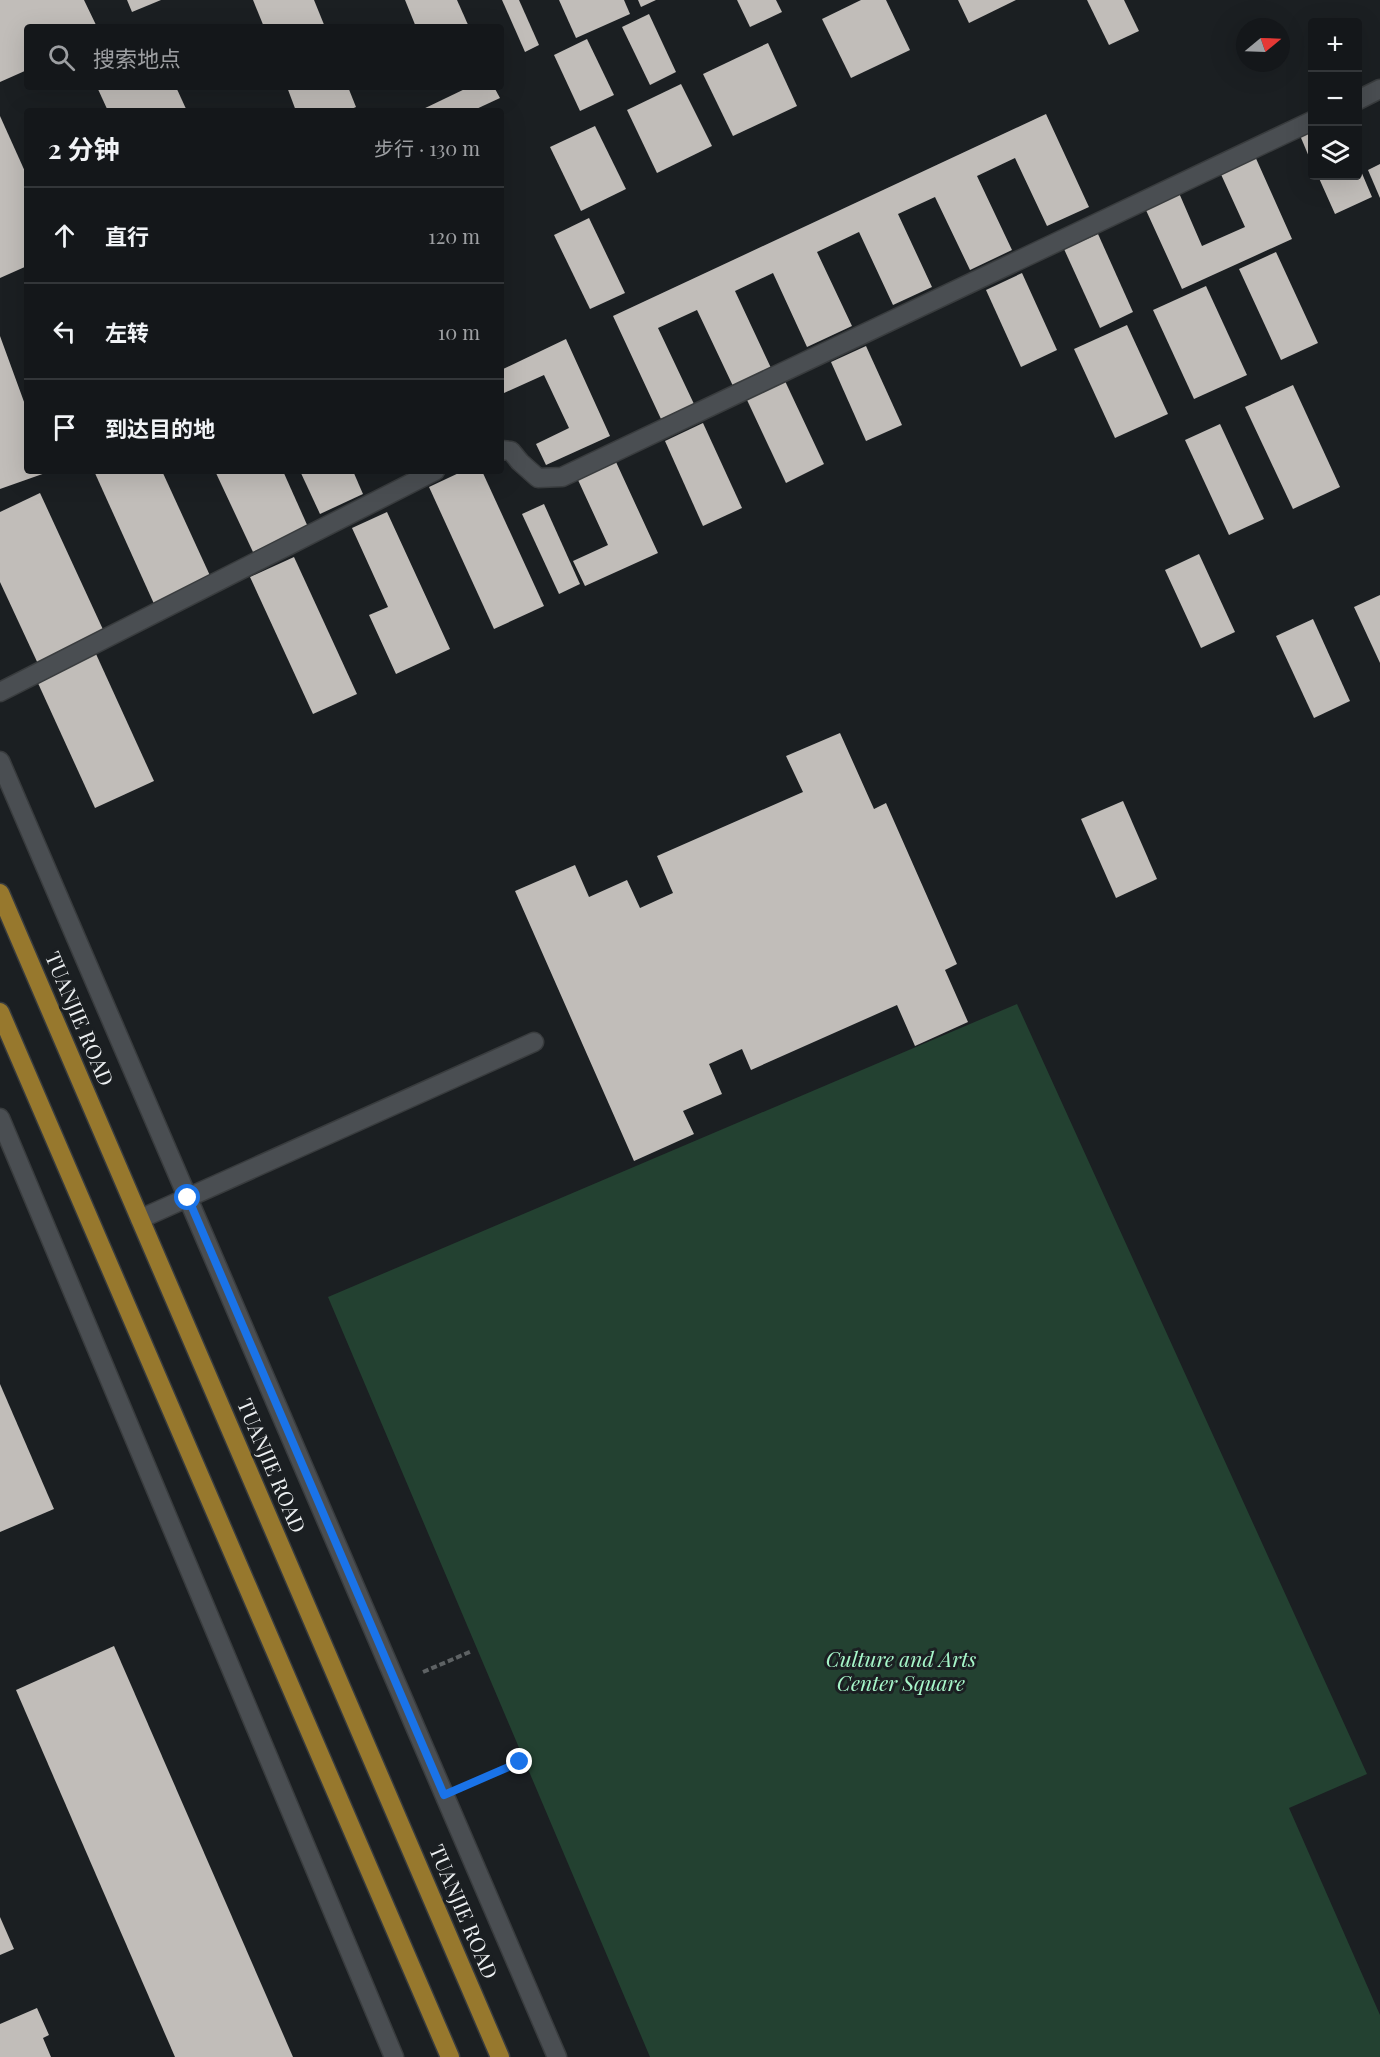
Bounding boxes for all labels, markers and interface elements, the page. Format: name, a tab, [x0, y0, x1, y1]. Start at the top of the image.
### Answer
north arrow	[1236, 18, 1290, 72]
map controls	[1308, 18, 1362, 180]
button: +	[1308, 18, 1362, 72]
search box	[24, 24, 504, 90]
icon: search	[45, 41, 78, 74]
text: 搜索地点	[93, 43, 181, 73]
button: −	[1308, 72, 1362, 126]
button: layers	[1308, 126, 1362, 180]
text: 2 分钟	[48, 131, 119, 166]
text: 步行 · 130 m	[374, 134, 480, 161]
icon: ahead	[48, 219, 81, 252]
text: 直行	[105, 221, 149, 251]
text: 120 m	[428, 222, 480, 249]
icon: left	[48, 315, 81, 348]
text: 左转	[105, 317, 149, 347]
text: 10 m	[438, 318, 480, 345]
icon: arrive	[48, 411, 81, 444]
text: 到达目的地	[105, 413, 215, 443]
street label: TUANJIE ROAD	[40, 947, 122, 1090]
route start	[174, 1184, 200, 1210]
street label: TUANJIE ROAD	[232, 1394, 314, 1537]
park label: Culture and Arts Center Square	[826, 1644, 976, 1696]
route end	[506, 1748, 532, 1774]
street label: TUANJIE ROAD	[424, 1840, 506, 1983]

